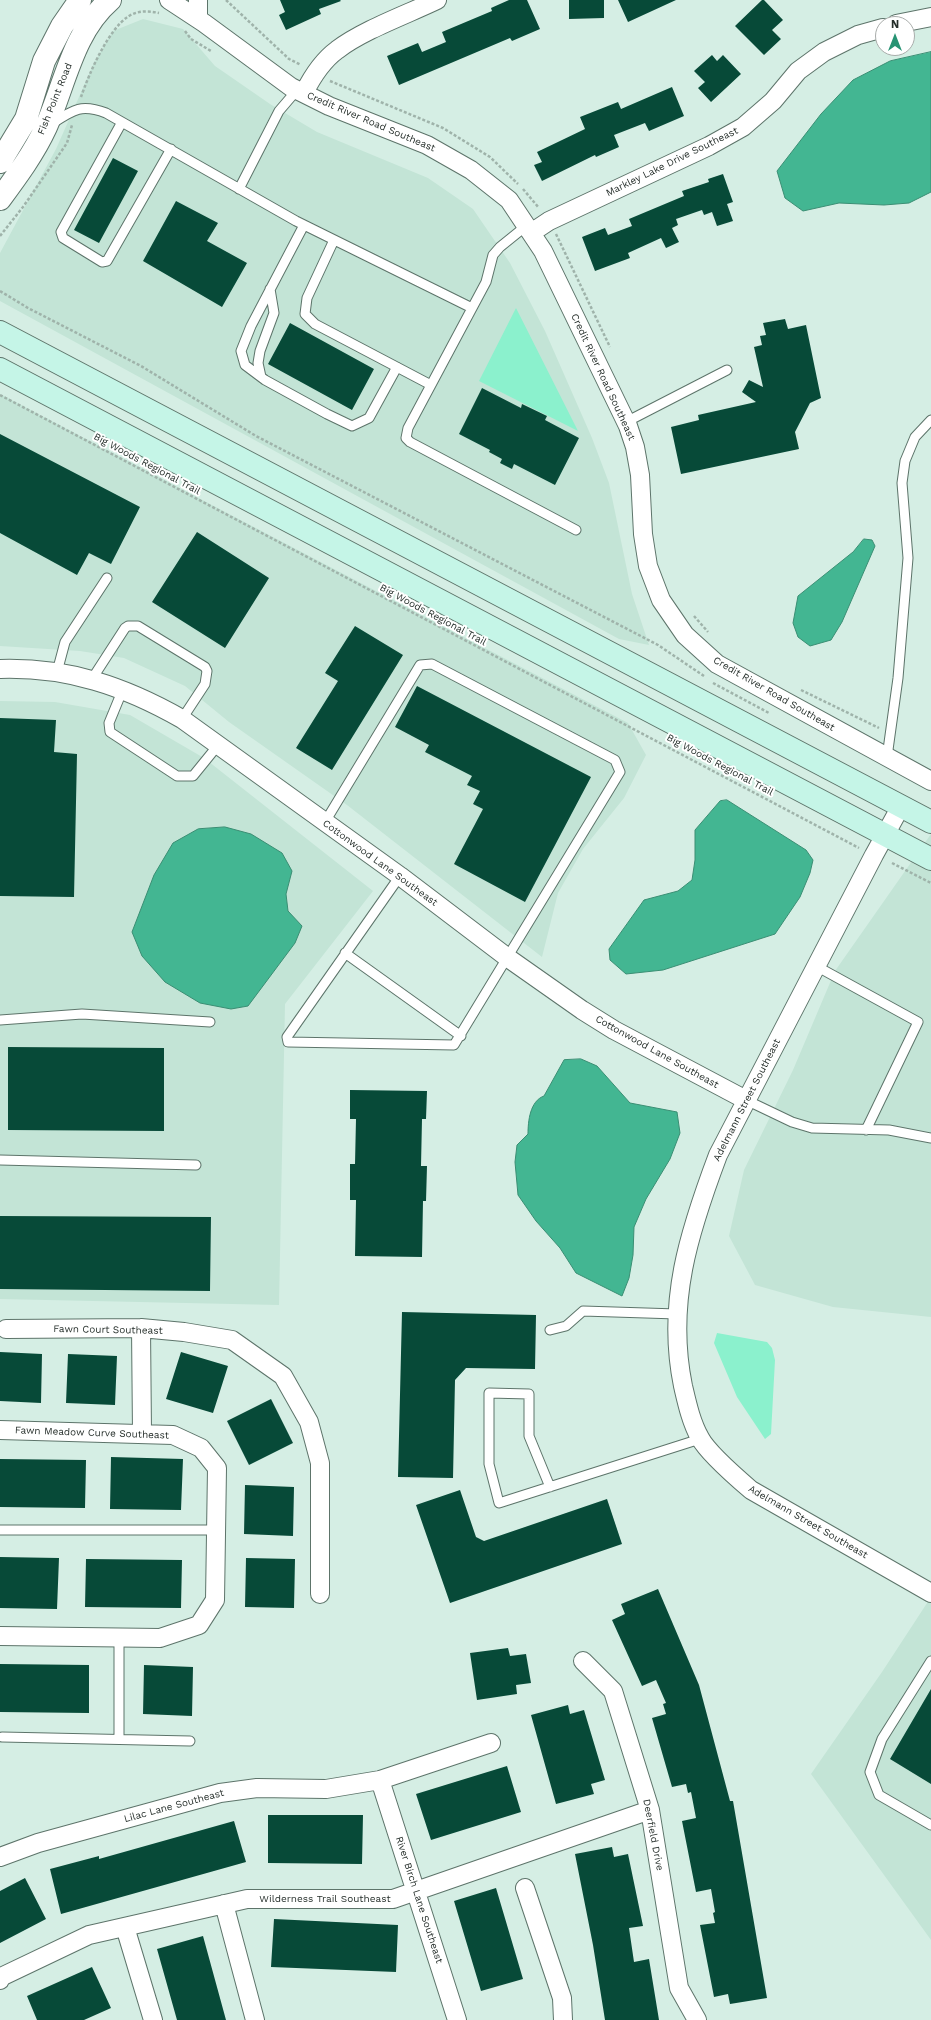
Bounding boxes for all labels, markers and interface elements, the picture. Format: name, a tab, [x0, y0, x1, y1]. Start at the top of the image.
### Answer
north arrow	[875, 16, 915, 56]
text: N	[891, 18, 899, 31]
street label: Fish Point Road	[35, 61, 75, 137]
street label: Credit River Road Southeast	[305, 89, 437, 155]
street label: Markley Lake Drive Southeast	[604, 125, 740, 199]
street label: Credit River Road Southeast	[568, 312, 638, 442]
street label: Big Woods Regional Trail	[91, 431, 203, 497]
street label: Big Woods Regional Trail	[377, 582, 489, 648]
street label: Credit River Road Southeast	[711, 654, 837, 734]
street label: Big Woods Regional Trail	[664, 732, 776, 798]
street label: Cottonwood Lane Southeast	[320, 817, 440, 909]
street label: Cottonwood Lane Southeast	[593, 1013, 721, 1091]
street label: Adelmann Street Southeast	[711, 1037, 783, 1163]
street label: Fawn Court Southeast	[53, 1323, 163, 1337]
street label: Fawn Meadow Curve Southeast	[15, 1424, 169, 1442]
street label: Adelmann Street Southeast	[746, 1483, 870, 1561]
street label: Lilac Lane Southeast	[123, 1787, 225, 1825]
street label: Deerfield Drive	[640, 1798, 666, 1872]
street label: River Birch Lane Southeast	[393, 1835, 445, 1965]
street label: Wilderness Trail Southeast	[259, 1893, 391, 1905]

